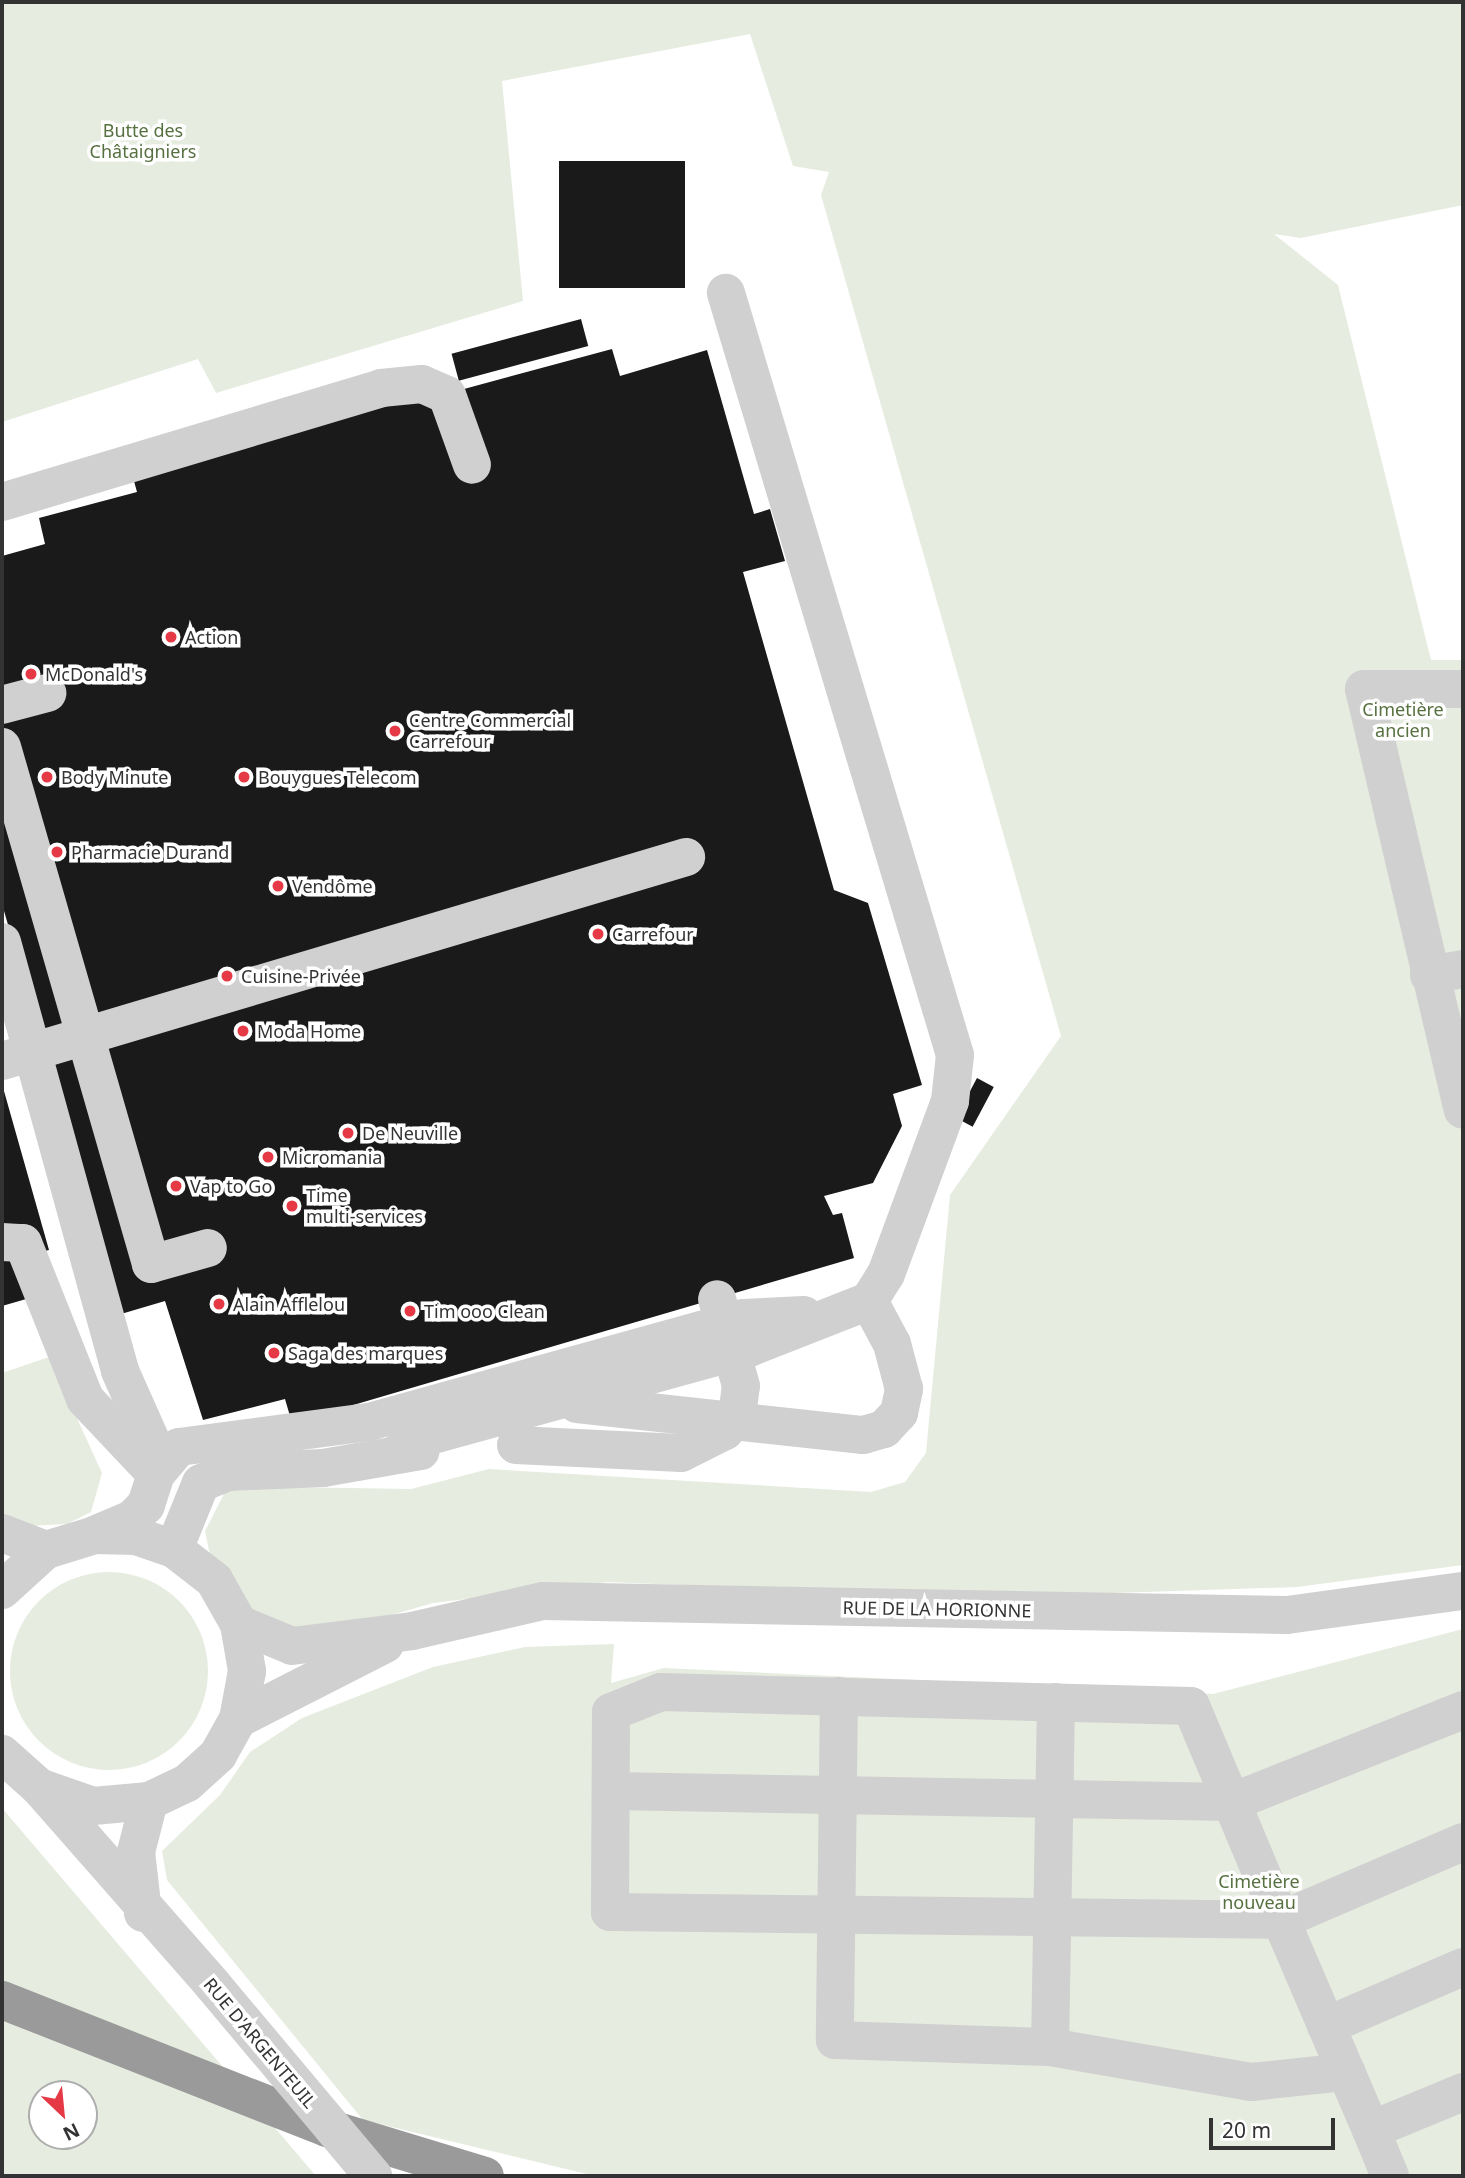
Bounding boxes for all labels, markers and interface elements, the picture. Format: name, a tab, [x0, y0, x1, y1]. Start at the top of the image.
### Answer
park label: Butte des Châtaigniers	[90, 120, 196, 162]
place label: Action	[185, 626, 238, 648]
marker: Action	[163, 629, 179, 645]
place label: McDonald's	[45, 663, 143, 685]
marker: McDonald's	[23, 666, 39, 682]
park label: Cimetière ancien	[1362, 699, 1444, 742]
place label: Centre Commercial Carrefour	[409, 710, 571, 752]
marker: Centre Commercial Carrefour	[387, 723, 403, 739]
place label: Body Minute	[61, 766, 168, 788]
place label: Bouygues Telecom	[258, 766, 417, 788]
marker: Body Minute	[39, 769, 55, 785]
marker: Bouygues Telecom	[236, 769, 252, 785]
place label: Pharmacie Durand	[71, 841, 229, 863]
marker: Pharmacie Durand	[49, 844, 65, 860]
place label: Vendôme	[292, 875, 373, 897]
marker: Vendôme	[270, 878, 286, 894]
place label: Carrefour	[612, 923, 694, 945]
marker: Carrefour	[590, 926, 606, 942]
place label: Cuisine-Privée	[241, 965, 361, 987]
marker: Cuisine-Privée	[219, 968, 235, 984]
place label: Moda Home	[257, 1020, 361, 1042]
marker: Moda Home	[235, 1023, 251, 1039]
place label: De Neuville	[362, 1122, 458, 1144]
marker: De Neuville	[340, 1125, 356, 1141]
place label: Micromania	[282, 1146, 382, 1168]
marker: Micromania	[260, 1149, 276, 1165]
place label: Vap to Go	[190, 1175, 272, 1197]
marker: Vap to Go	[168, 1178, 184, 1194]
place label: Time multi-services	[306, 1185, 423, 1228]
marker: Time multi-services	[284, 1198, 300, 1214]
place label: Alain Afflelou	[233, 1293, 345, 1315]
marker: Alain Afflelou	[211, 1296, 227, 1312]
place label: Tim ooo Clean	[424, 1300, 545, 1322]
marker: Tim ooo Clean	[402, 1303, 418, 1319]
place label: Saga des marques	[288, 1342, 443, 1364]
marker: Saga des marques	[266, 1345, 282, 1361]
street label: RUE DE LA HORIONNE	[843, 1597, 1031, 1621]
park label: Cimetière nouveau	[1218, 1871, 1300, 1913]
street label: RUE D'ARGENTEUIL	[199, 1974, 321, 2112]
north arrow	[28, 2080, 98, 2150]
scale bar	[1213, 2104, 1339, 2148]
text: 20 m	[1222, 2116, 1271, 2144]
text: N	[59, 2117, 84, 2147]

